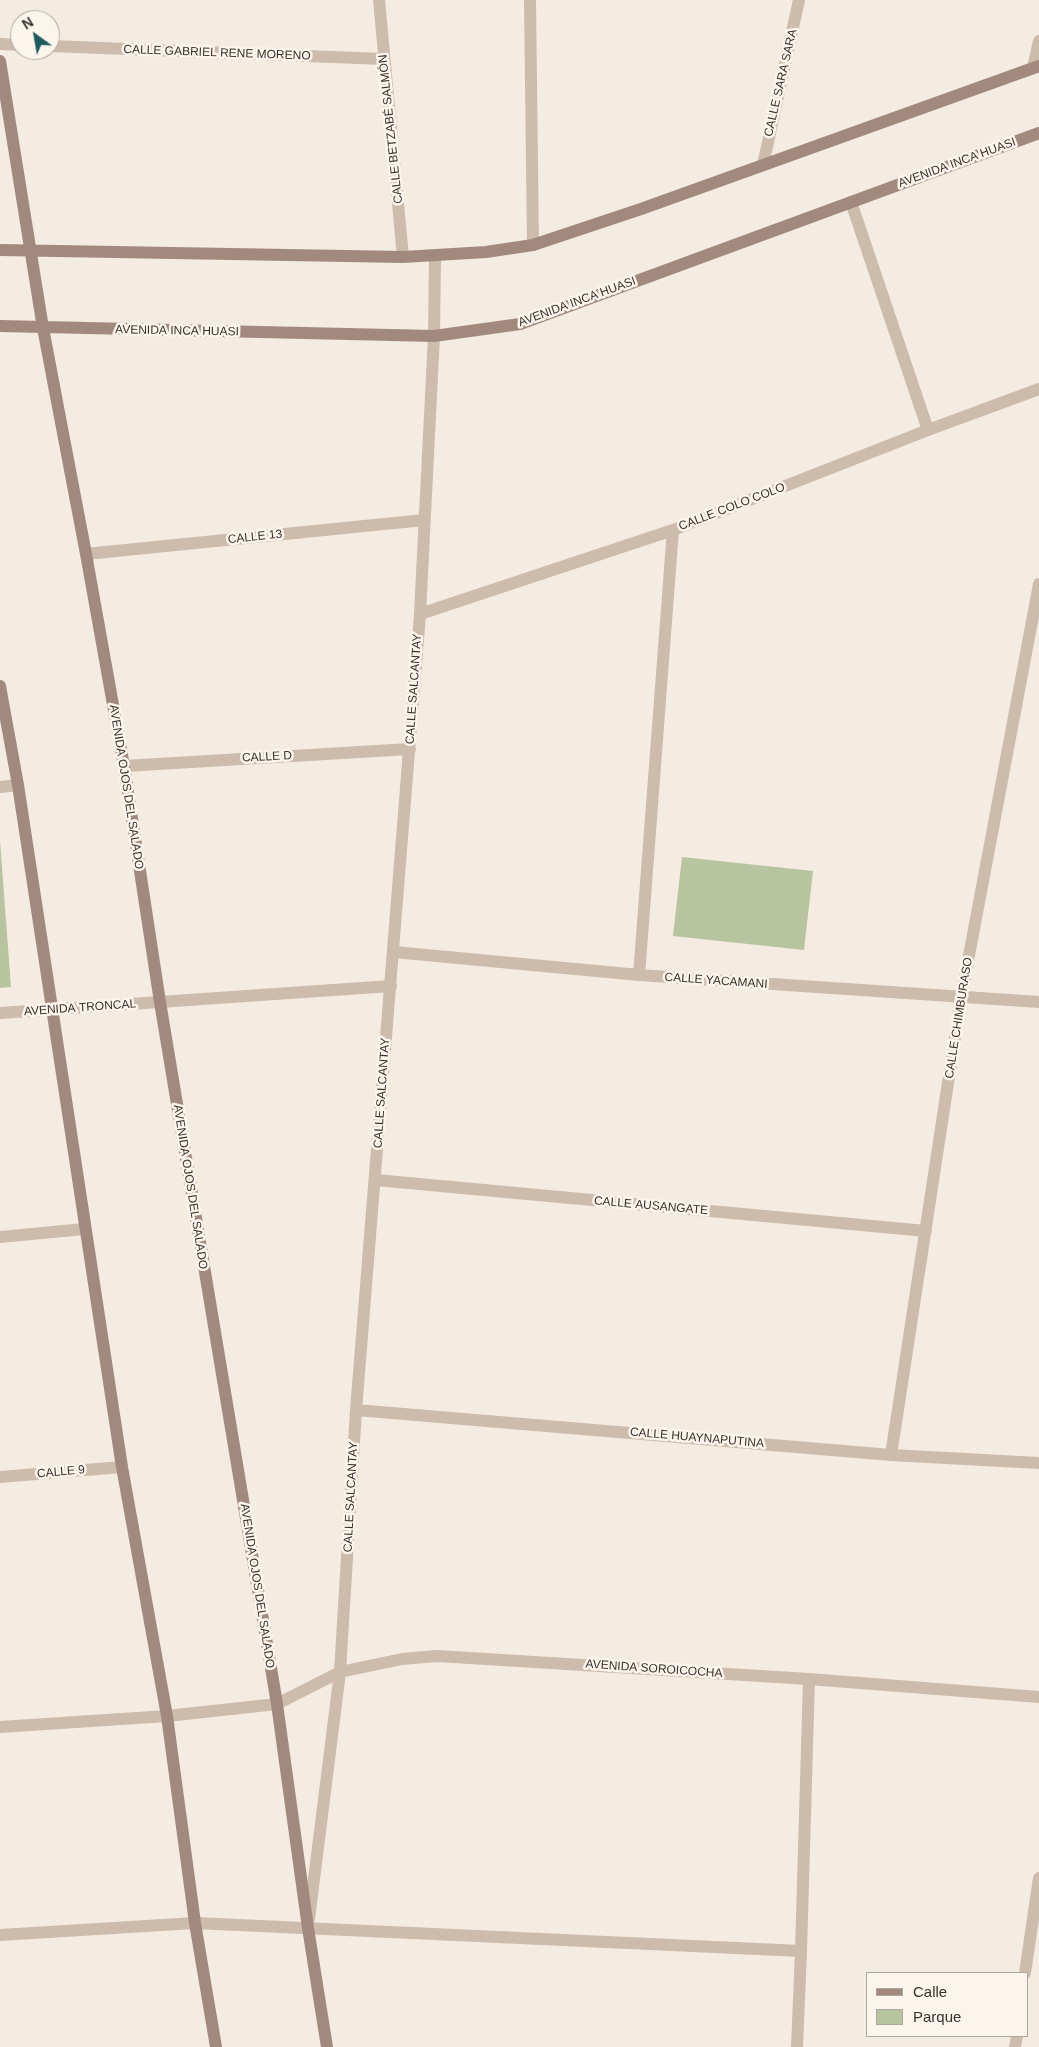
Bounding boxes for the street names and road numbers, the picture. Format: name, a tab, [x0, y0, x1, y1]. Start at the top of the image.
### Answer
street label: CALLE SARA SARA	[762, 28, 800, 138]
street label: CALLE GABRIEL RENE MORENO	[123, 43, 311, 63]
street label: CALLE BETZABÉ SALMÓN	[376, 54, 406, 204]
street label: AVENIDA INCA HUASI	[896, 135, 1018, 191]
street label: AVENIDA INCA HUASI	[516, 274, 638, 330]
street label: AVENIDA INCA HUASI	[115, 323, 239, 339]
street label: CALLE COLO COLO	[677, 480, 787, 534]
street label: CALLE 13	[227, 527, 283, 547]
street label: CALLE SALCANTAY	[403, 633, 425, 745]
street label: AVENIDA OJOS DEL SALADO	[106, 704, 146, 870]
street label: CALLE D	[242, 749, 292, 765]
street label: CALLE CHIMBURASO	[942, 956, 976, 1080]
street label: CALLE YACAMANI	[664, 970, 768, 992]
street label: AVENIDA TRONCAL	[23, 997, 137, 1019]
street label: CALLE SALCANTAY	[371, 1037, 393, 1149]
street label: AVENIDA OJOS DEL SALADO	[170, 1104, 210, 1270]
street label: CALLE AUSANGATE	[593, 1194, 709, 1218]
street label: CALLE HUAYNAPUTINA	[629, 1425, 765, 1451]
street label: CALLE SALCANTAY	[341, 1441, 361, 1553]
street label: CALLE 9	[36, 1463, 86, 1481]
street label: AVENIDA OJOS DEL SALADO	[237, 1503, 277, 1669]
street label: AVENIDA SOROICOCHA	[585, 1657, 723, 1681]

